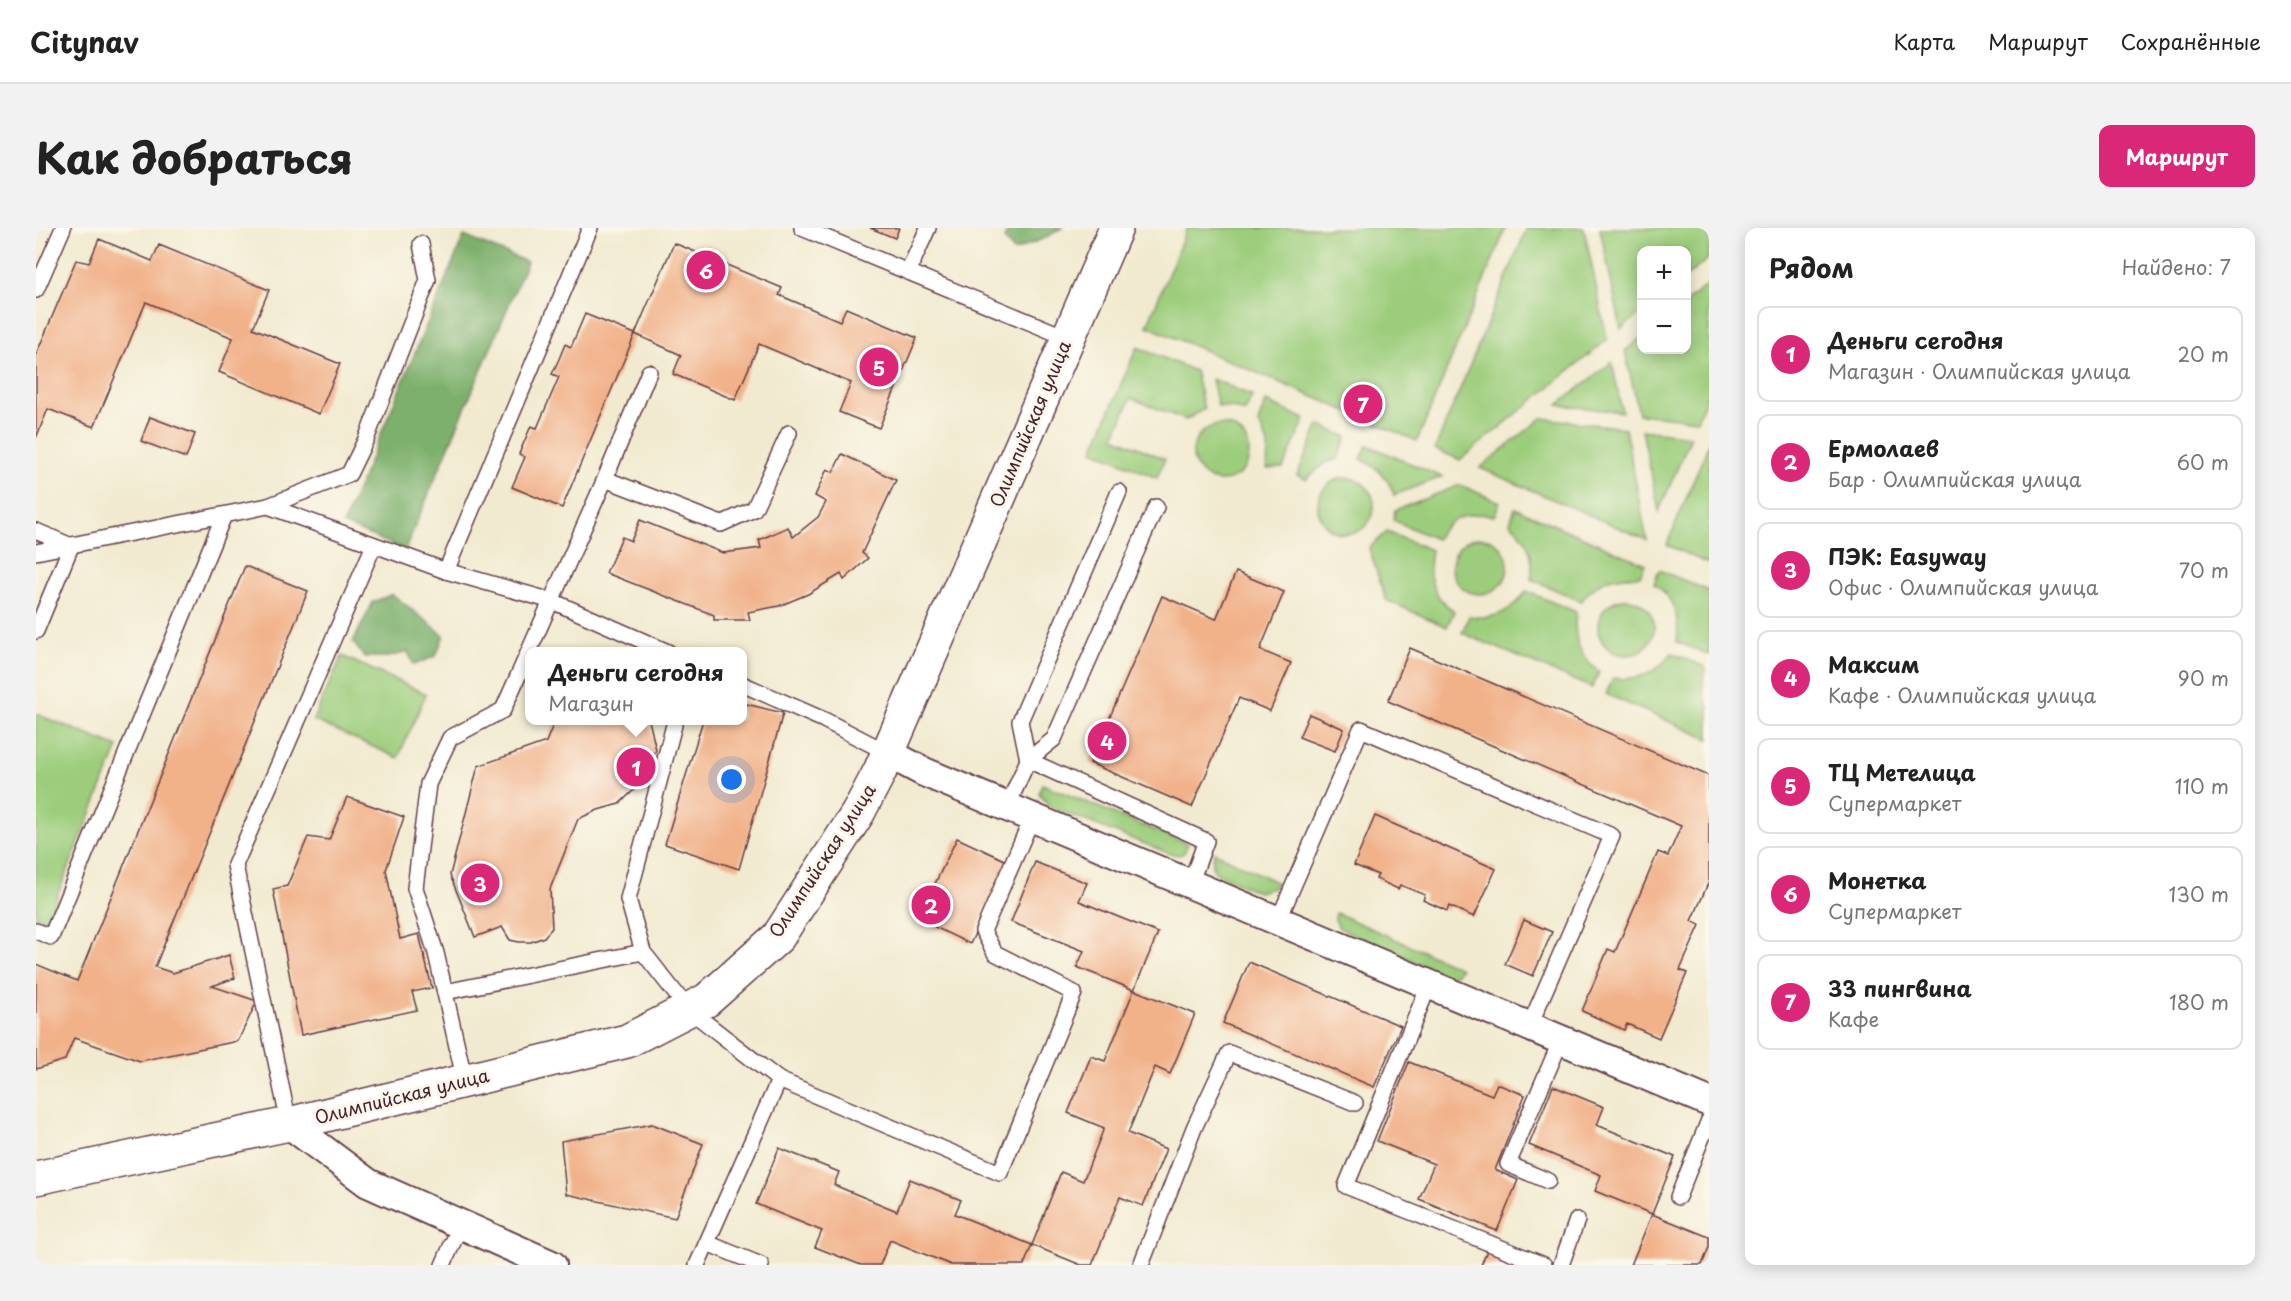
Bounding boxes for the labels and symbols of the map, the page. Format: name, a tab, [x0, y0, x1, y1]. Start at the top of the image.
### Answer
pin: 6	[686, 248, 726, 292]
street label: Олимпийская улица	[982, 335, 1077, 511]
pin: 5	[860, 344, 898, 390]
pin: 7	[1344, 382, 1382, 426]
pin: 4	[1088, 718, 1126, 764]
pin: 1	[616, 744, 656, 790]
your location	[717, 765, 746, 794]
street label: Олимпийская улица	[762, 777, 882, 943]
pin: 3	[460, 860, 500, 906]
pin: 2	[912, 882, 950, 928]
street label: Олимпийская улица	[312, 1061, 492, 1130]

